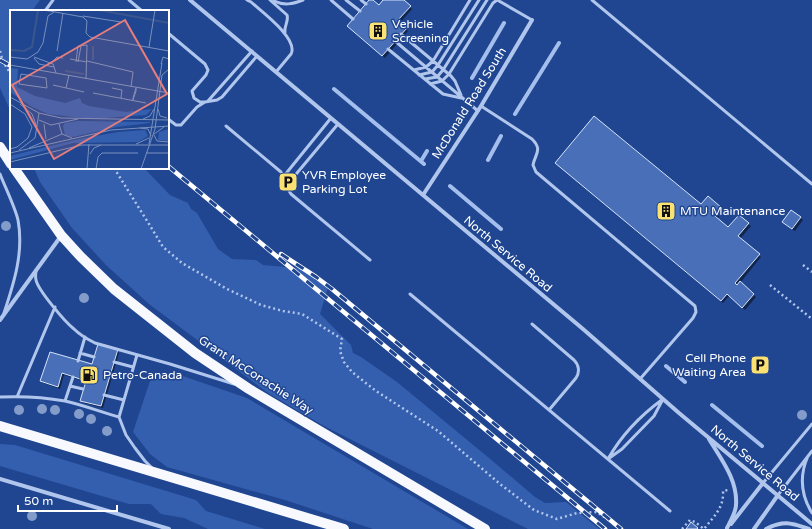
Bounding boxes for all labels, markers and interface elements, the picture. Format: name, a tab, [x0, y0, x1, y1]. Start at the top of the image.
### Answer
inset map	[10, 10, 169, 169]
place label: Vehicle Screening	[392, 17, 449, 45]
building icon: Vehicle Screening	[367, 20, 389, 42]
street label: McDonald Road South	[429, 45, 509, 161]
place label: YVR Employee Parking Lot	[302, 168, 386, 196]
parking icon: YVR Employee Parking Lot	[277, 171, 299, 193]
building icon: MTU Maintenance	[655, 200, 677, 222]
place label: MTU Maintenance	[680, 204, 786, 218]
street label: North Service Road	[461, 213, 555, 295]
street label: Grant McConachie Way	[196, 333, 316, 418]
place label: Cell Phone Waiting Area	[672, 351, 746, 379]
parking icon: Cell Phone Waiting Area	[749, 354, 771, 376]
fuel station icon: Petro-Canada	[78, 364, 100, 386]
place label: Petro-Canada	[103, 368, 182, 382]
street label: North Service Road	[708, 422, 802, 504]
scale bar	[18, 487, 117, 513]
text: 50 m	[24, 494, 53, 508]

